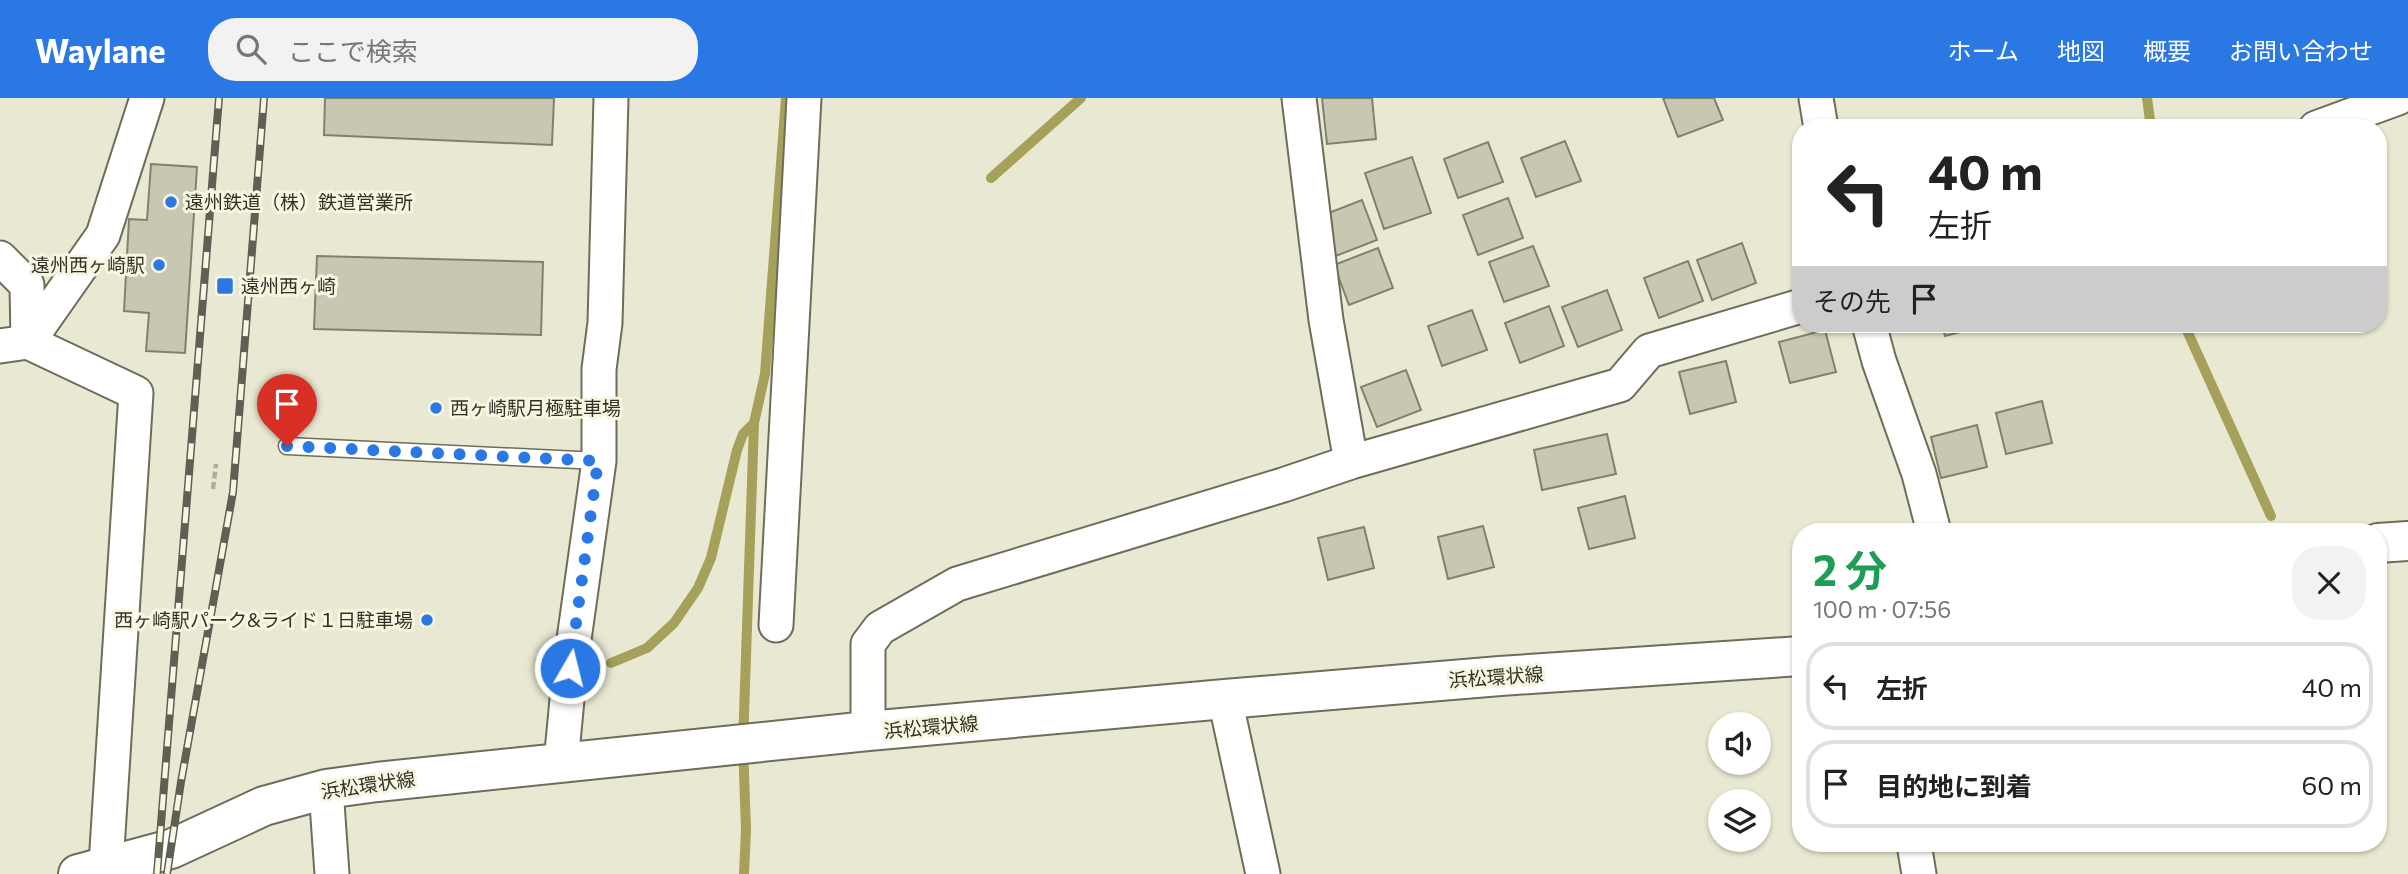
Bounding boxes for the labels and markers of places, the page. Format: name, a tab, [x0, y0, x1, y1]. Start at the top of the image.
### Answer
place label: 遠州鉄道（株）鉄道営業所	[185, 190, 413, 213]
marker: 遠州鉄道（株）鉄道営業所	[163, 194, 179, 210]
place label: 遠州西ヶ崎駅	[31, 253, 145, 276]
marker: 遠州西ヶ崎駅	[151, 257, 167, 273]
place label: 遠州西ヶ崎	[241, 274, 336, 297]
marker: 遠州西ヶ崎	[215, 276, 235, 296]
pin	[257, 374, 317, 446]
place label: 西ヶ崎駅月極駐車場	[450, 396, 621, 419]
marker: 西ヶ崎駅月極駐車場	[428, 400, 444, 416]
place label: 西ヶ崎駅パーク&ライド１日駐車場	[114, 608, 413, 631]
marker: 西ヶ崎駅パーク&ライド１日駐車場	[419, 612, 435, 628]

